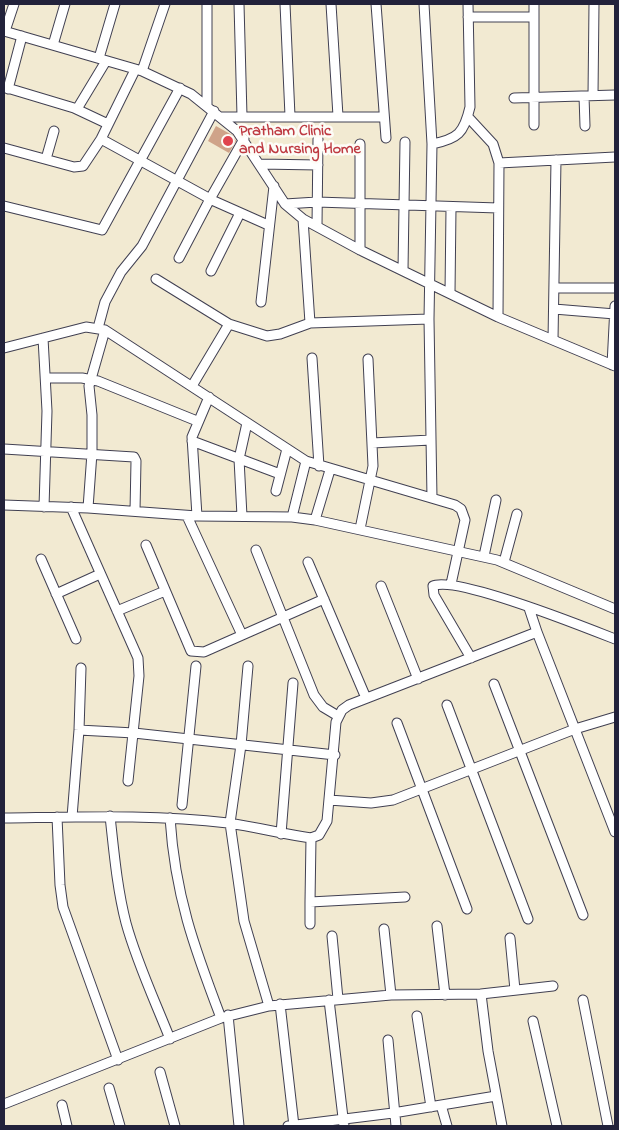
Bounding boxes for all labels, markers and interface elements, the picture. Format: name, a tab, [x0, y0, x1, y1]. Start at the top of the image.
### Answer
place label: Pratham Clinic and Nursing Home	[239, 122, 361, 160]
marker: Pratham Clinic and Nursing Home	[221, 134, 235, 148]

